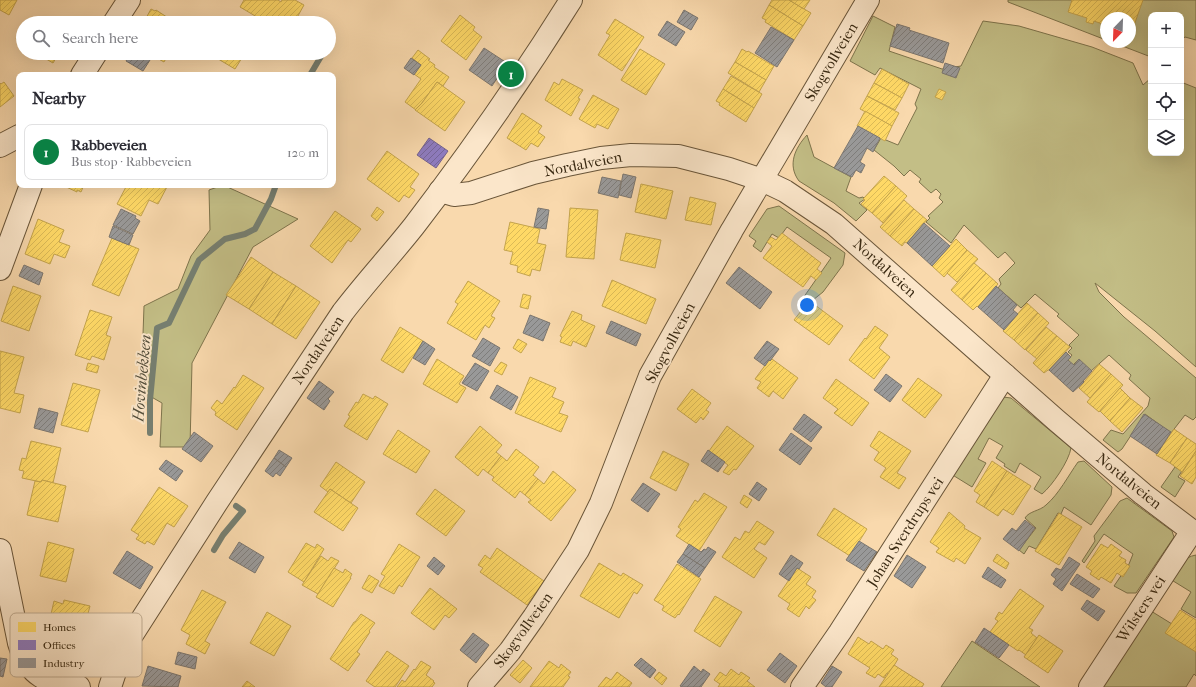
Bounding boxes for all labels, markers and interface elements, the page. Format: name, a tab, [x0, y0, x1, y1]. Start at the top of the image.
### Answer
north arrow	[1100, 12, 1136, 48]
map controls	[1148, 12, 1184, 156]
button: +	[1148, 12, 1184, 48]
search box	[16, 16, 336, 60]
street label: Skogvollveien	[800, 19, 862, 105]
icon: search	[30, 27, 52, 49]
text: Search here	[62, 29, 138, 47]
button: −	[1148, 48, 1184, 84]
pin: 1	[498, 59, 524, 89]
button: locate	[1148, 84, 1184, 120]
text: Nearby	[32, 88, 86, 108]
button: layers	[1148, 120, 1184, 156]
text: Rabbeveien	[71, 136, 147, 154]
text: 1	[44, 145, 48, 160]
text: 120 m	[287, 145, 319, 160]
street label: Nordalveien	[543, 148, 624, 180]
text: Bus stop · Rabbeveien	[71, 154, 192, 169]
street label: Nordalveien	[850, 235, 921, 301]
your location	[797, 295, 817, 315]
street label: Skogvollveien	[641, 299, 699, 386]
street label: Nordalveien	[288, 312, 348, 388]
water label: Hovinbekken	[128, 334, 155, 423]
street label: Nordalveien	[1093, 449, 1166, 513]
street label: Johan Sverdrups vei	[862, 473, 948, 591]
street label: Wilsters vei	[1112, 572, 1169, 646]
street label: Skogvollveien	[490, 589, 557, 671]
legend	[10, 613, 142, 677]
text: Homes	[43, 621, 76, 634]
text: Offices	[43, 639, 76, 652]
text: Industry	[43, 657, 85, 670]

